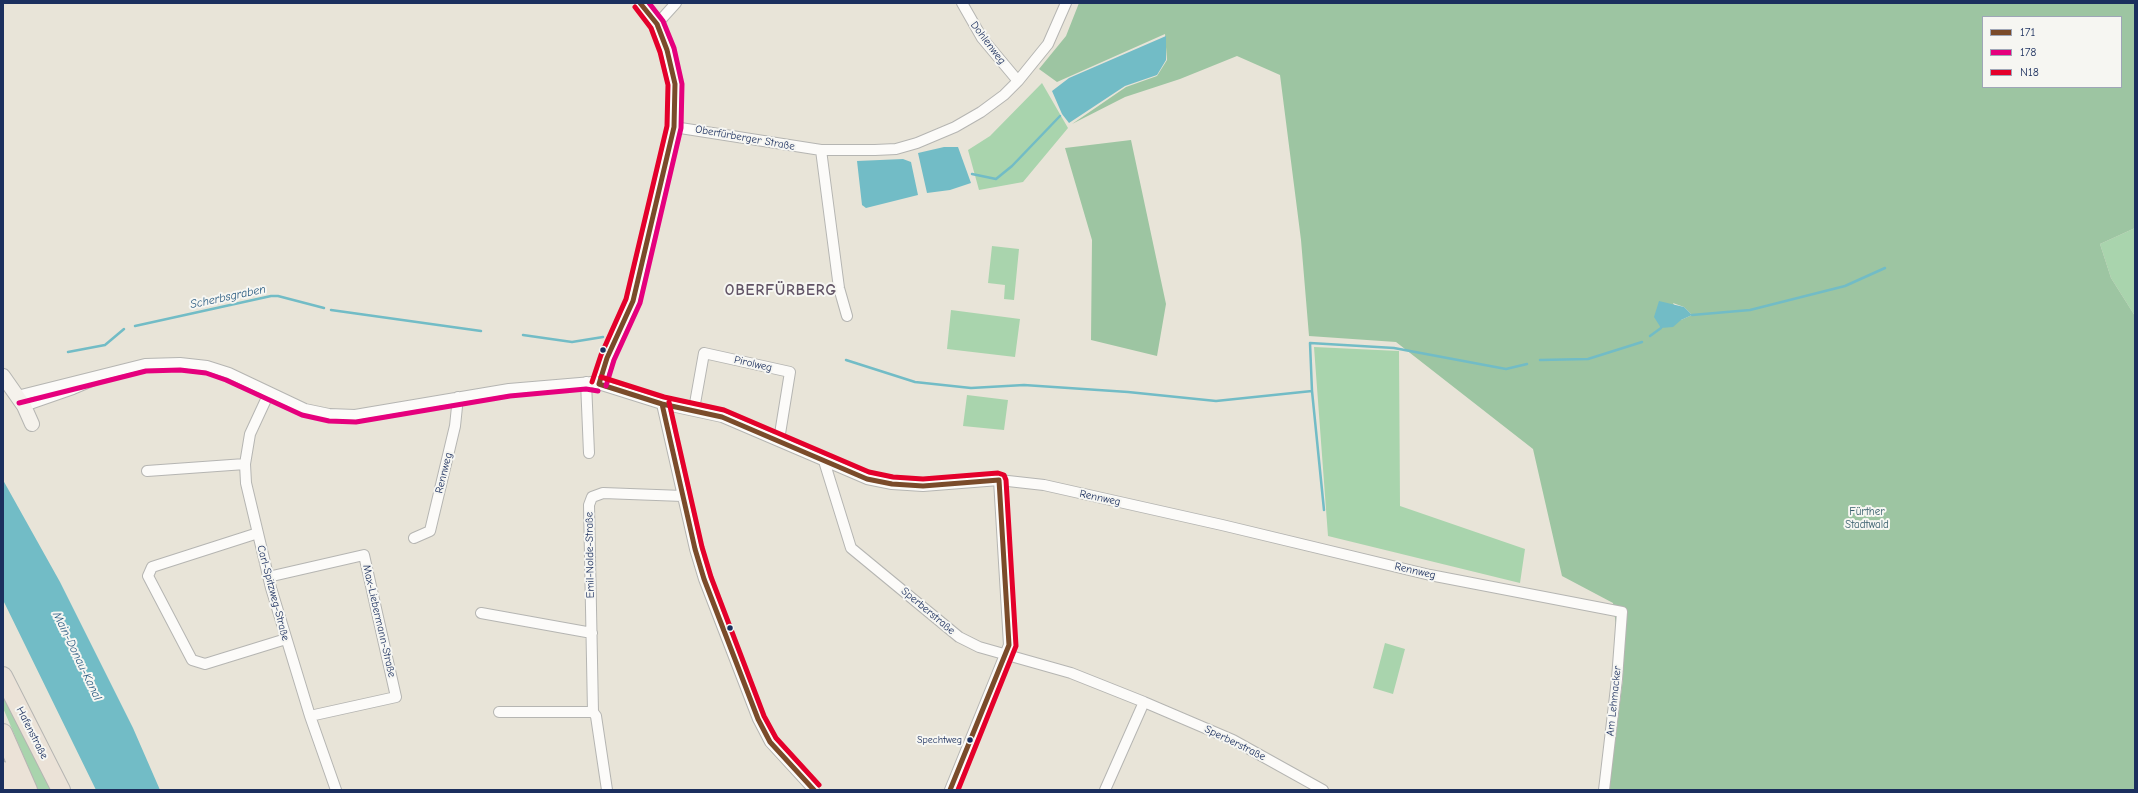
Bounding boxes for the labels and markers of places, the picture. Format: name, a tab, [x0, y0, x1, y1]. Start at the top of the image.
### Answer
unlabelled marker	[598, 345, 608, 355]
unlabelled marker	[725, 623, 735, 633]
place label: Spechtweg	[917, 734, 962, 746]
marker: Spechtweg	[965, 735, 975, 745]

